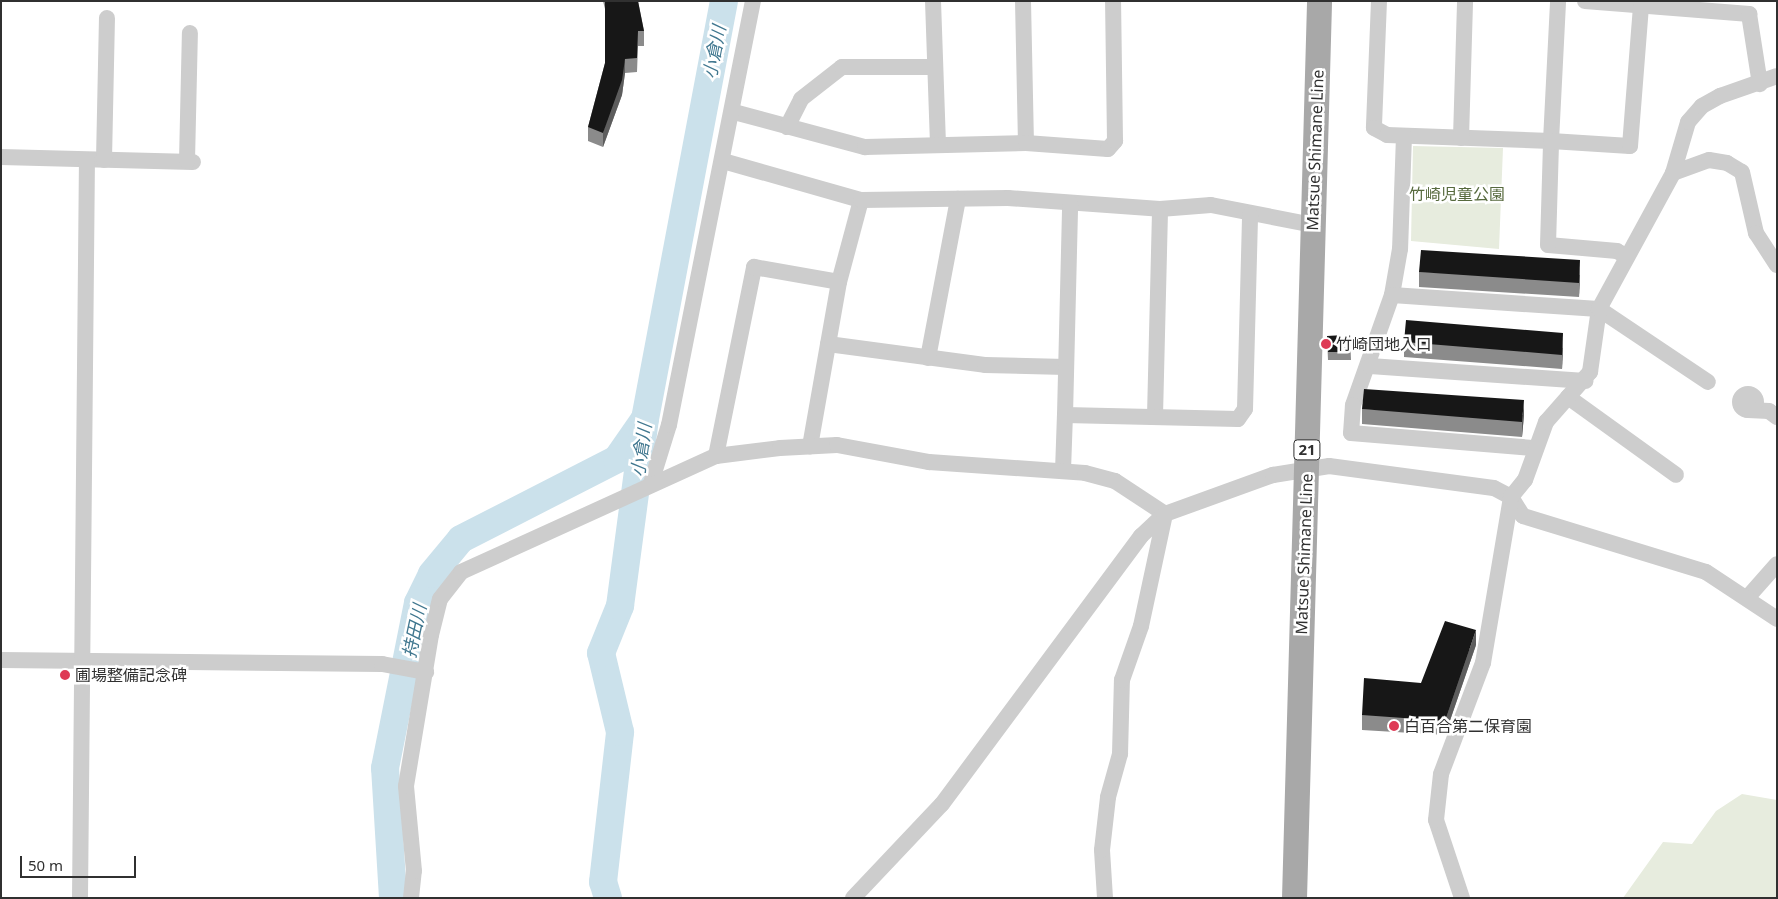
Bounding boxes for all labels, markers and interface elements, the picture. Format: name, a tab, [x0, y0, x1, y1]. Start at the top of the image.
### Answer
water label: 小倉川	[698, 23, 730, 81]
street label: Matsue Shimane Line	[1303, 69, 1327, 231]
park label: 竹崎児童公園	[1409, 184, 1505, 204]
place label: 竹崎団地入口	[1336, 334, 1432, 354]
marker: 竹崎団地入口	[1320, 338, 1332, 350]
water label: 小倉川	[627, 422, 655, 478]
road number: 21	[1293, 438, 1321, 462]
street label: Matsue Shimane Line	[1292, 473, 1316, 635]
water label: 持田川	[398, 602, 430, 660]
place label: 圃場整備記念碑	[75, 665, 187, 685]
marker: 圃場整備記念碑	[59, 669, 71, 681]
place label: 白百合第二保育園	[1404, 716, 1532, 736]
marker: 白百合第二保育園	[1388, 720, 1400, 732]
scale bar	[22, 846, 139, 878]
text: 50 m	[28, 855, 63, 875]

